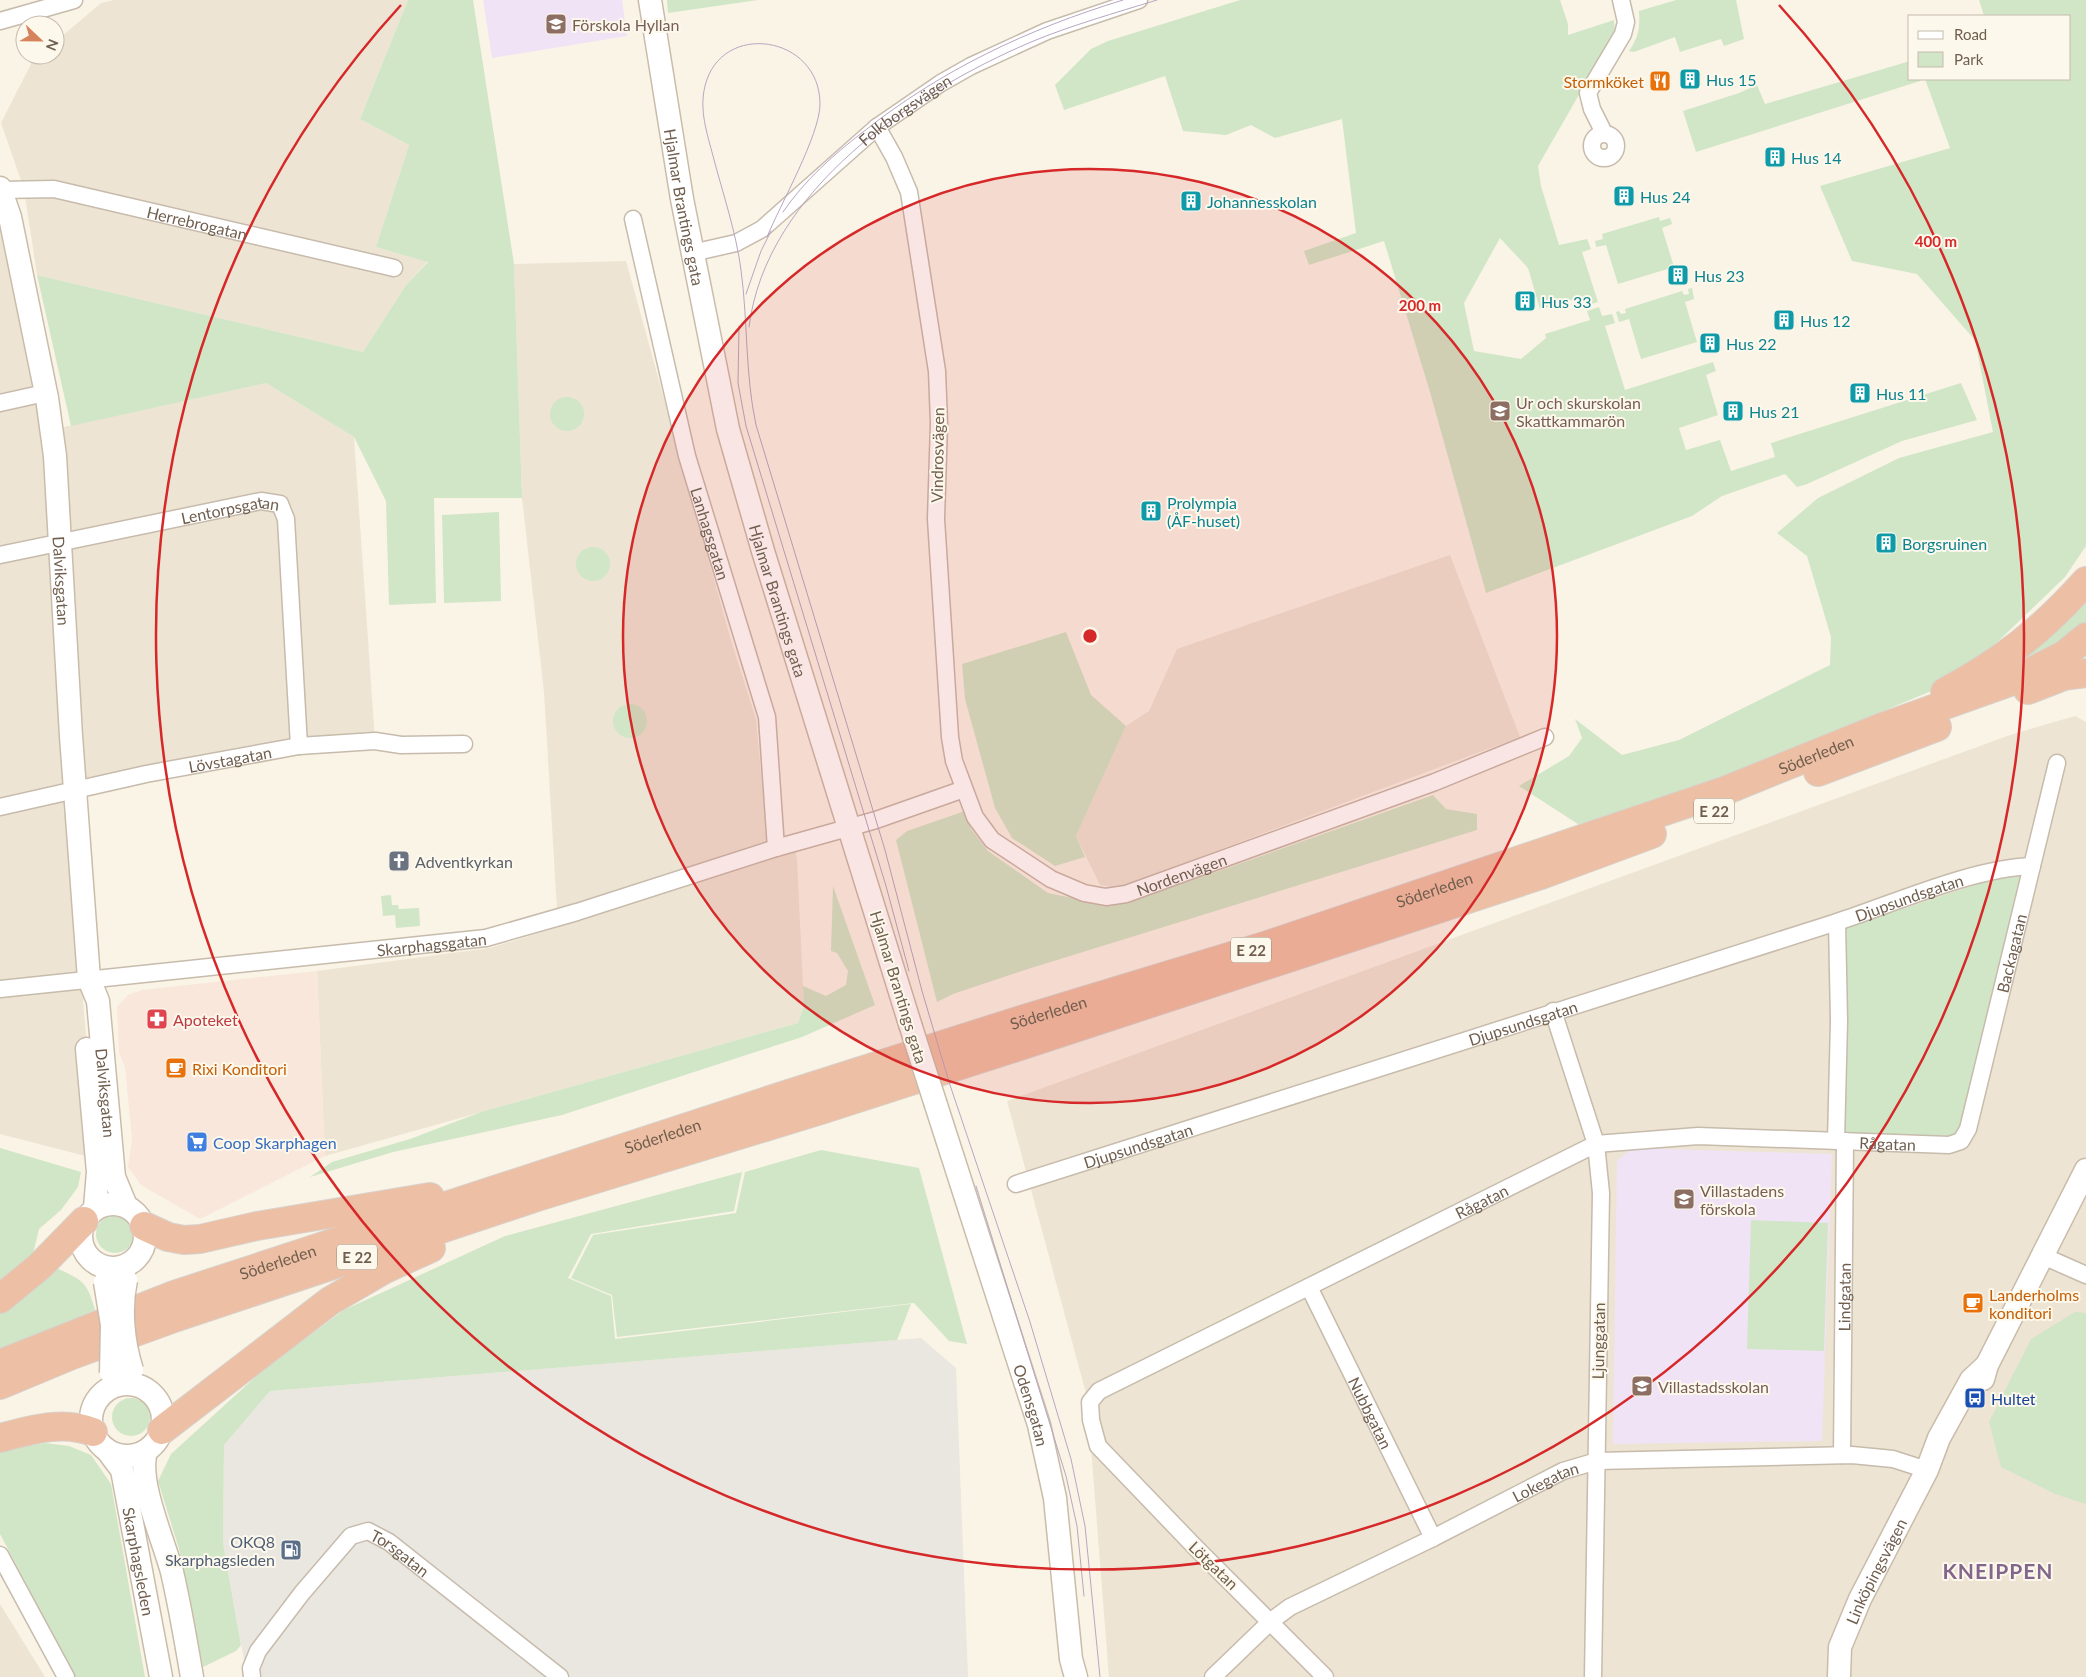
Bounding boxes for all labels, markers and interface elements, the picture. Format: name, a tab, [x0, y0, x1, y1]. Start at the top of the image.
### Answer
school or university icon: Förskola Hyllan	[544, 12, 568, 36]
north arrow	[15, 15, 65, 65]
place label: Förskola Hyllan	[572, 15, 679, 34]
legend	[1908, 15, 2071, 80]
text: Road	[1954, 25, 1987, 43]
text: N	[43, 37, 62, 53]
text: Park	[1954, 50, 1984, 68]
building icon: Hus 15	[1678, 67, 1702, 91]
restaurant icon: Stormköket	[1648, 69, 1672, 93]
street label: Folkborgsvägen	[854, 70, 954, 149]
place label: Hus 15	[1706, 70, 1757, 89]
place label: Stormköket	[1563, 72, 1644, 91]
street label: Hjalmar Brantings gata	[661, 127, 709, 287]
building icon: Hus 14	[1763, 145, 1787, 169]
place label: Hus 14	[1791, 148, 1842, 167]
building icon: Hus 24	[1612, 184, 1636, 208]
place label: Hus 24	[1640, 187, 1691, 206]
building icon: Johannesskolan	[1179, 189, 1203, 213]
place label: Johannesskolan	[1207, 192, 1317, 211]
street label: Herrebrogatan	[145, 201, 249, 243]
text: 400 m	[1915, 232, 1957, 250]
building icon: Hus 23	[1666, 263, 1690, 287]
place label: Hus 23	[1694, 266, 1745, 285]
building icon: Hus 33	[1513, 289, 1537, 313]
place label: Hus 33	[1541, 292, 1592, 311]
text: 200 m	[1399, 296, 1441, 314]
building icon: Hus 12	[1772, 308, 1796, 332]
place label: Hus 12	[1800, 311, 1851, 330]
building icon: Hus 22	[1698, 331, 1722, 355]
place label: Hus 22	[1726, 334, 1777, 353]
building icon: Hus 11	[1848, 381, 1872, 405]
place label: Hus 11	[1876, 384, 1927, 403]
place label: Ur och skurskolan Skattkammarön	[1516, 393, 1641, 430]
school or university icon: Ur och skurskolan Skattkammarön	[1488, 399, 1512, 423]
building icon: Hus 21	[1721, 399, 1745, 423]
place label: Hus 21	[1749, 402, 1800, 421]
street label: Vindrosvägen	[927, 407, 947, 503]
street label: Lanhagsgatan	[688, 485, 734, 582]
street label: Lentorpsgatan	[179, 491, 281, 527]
place label: Prolympia (ÅF-huset)	[1167, 493, 1240, 530]
building icon: Prolympia (ÅF-huset)	[1139, 499, 1163, 523]
street label: Hjalmar Brantings gata	[746, 522, 811, 679]
building icon: Borgsruinen	[1874, 531, 1898, 555]
place label: Borgsruinen	[1902, 534, 1987, 553]
street label: Dalviksgatan	[50, 536, 74, 626]
centre of rings	[1081, 627, 1099, 645]
street label: Söderleden	[1775, 730, 1856, 778]
street label: Lövstagatan	[187, 742, 273, 776]
road number: E 22	[1694, 798, 1734, 824]
church icon: Adventkyrkan	[387, 849, 411, 873]
street label: Nordenvägen	[1134, 849, 1229, 899]
place label: Adventkyrkan	[415, 852, 513, 871]
street label: Söderleden	[1393, 867, 1475, 911]
street label: Djupsundsgatan	[1852, 870, 1965, 925]
street label: Hjalmar Brantings gata	[867, 908, 931, 1066]
street label: Backagatan	[1992, 912, 2030, 995]
street label: Skarphagsgatan	[376, 928, 488, 959]
road number: E 22	[1231, 938, 1271, 962]
street label: Söderleden	[1007, 991, 1089, 1033]
street label: Djupsundsgatan	[1466, 996, 1580, 1049]
pharmacy icon: Apoteket	[145, 1007, 169, 1031]
place label: Apoteket	[173, 1010, 238, 1029]
street label: Dalviksgatan	[93, 1047, 120, 1138]
cafe icon: Rixi Konditori	[164, 1056, 188, 1080]
place label: Rixi Konditori	[192, 1059, 287, 1078]
street label: Söderleden	[622, 1114, 703, 1157]
street label: Djupsundsgatan	[1081, 1119, 1195, 1171]
supermarket icon: Coop Skarphagen	[185, 1130, 209, 1154]
street label: Rågatan	[1859, 1132, 1916, 1153]
place label: Coop Skarphagen	[213, 1133, 337, 1152]
street label: Rågatan	[1452, 1180, 1511, 1222]
place label: Villastadens förskola	[1700, 1181, 1784, 1218]
school or university icon: Villastadens förskola	[1672, 1187, 1696, 1211]
street label: Söderleden	[237, 1240, 318, 1283]
road number: E 22	[337, 1244, 377, 1270]
street label: Lindgatan	[1834, 1263, 1853, 1331]
place label: Landerholms konditori	[1989, 1285, 2079, 1322]
cafe icon: Landerholms konditori	[1961, 1291, 1985, 1315]
street label: Ljunggatan	[1588, 1302, 1608, 1380]
street label: Odensgatan	[1010, 1362, 1053, 1448]
street label: Nubbgatan	[1345, 1373, 1397, 1452]
school or university icon: Villastadsskolan	[1630, 1374, 1654, 1398]
place label: Villastadsskolan	[1658, 1377, 1769, 1396]
bus stop icon: Hultet	[1963, 1386, 1987, 1410]
place label: Hultet	[1991, 1389, 2036, 1408]
street label: Lokegatan	[1509, 1457, 1581, 1505]
street label: Skarphagsleden	[120, 1505, 159, 1617]
street label: Linköpingsvägen	[1841, 1515, 1910, 1627]
street label: Torsgatan	[368, 1525, 434, 1580]
place label: OKQ8 Skarphagsleden	[165, 1532, 275, 1569]
street label: Lötgatan	[1185, 1537, 1243, 1593]
fuel station icon: OKQ8 Skarphagsleden	[279, 1538, 303, 1562]
district label: KNEIPPEN	[1942, 1558, 2054, 1583]

